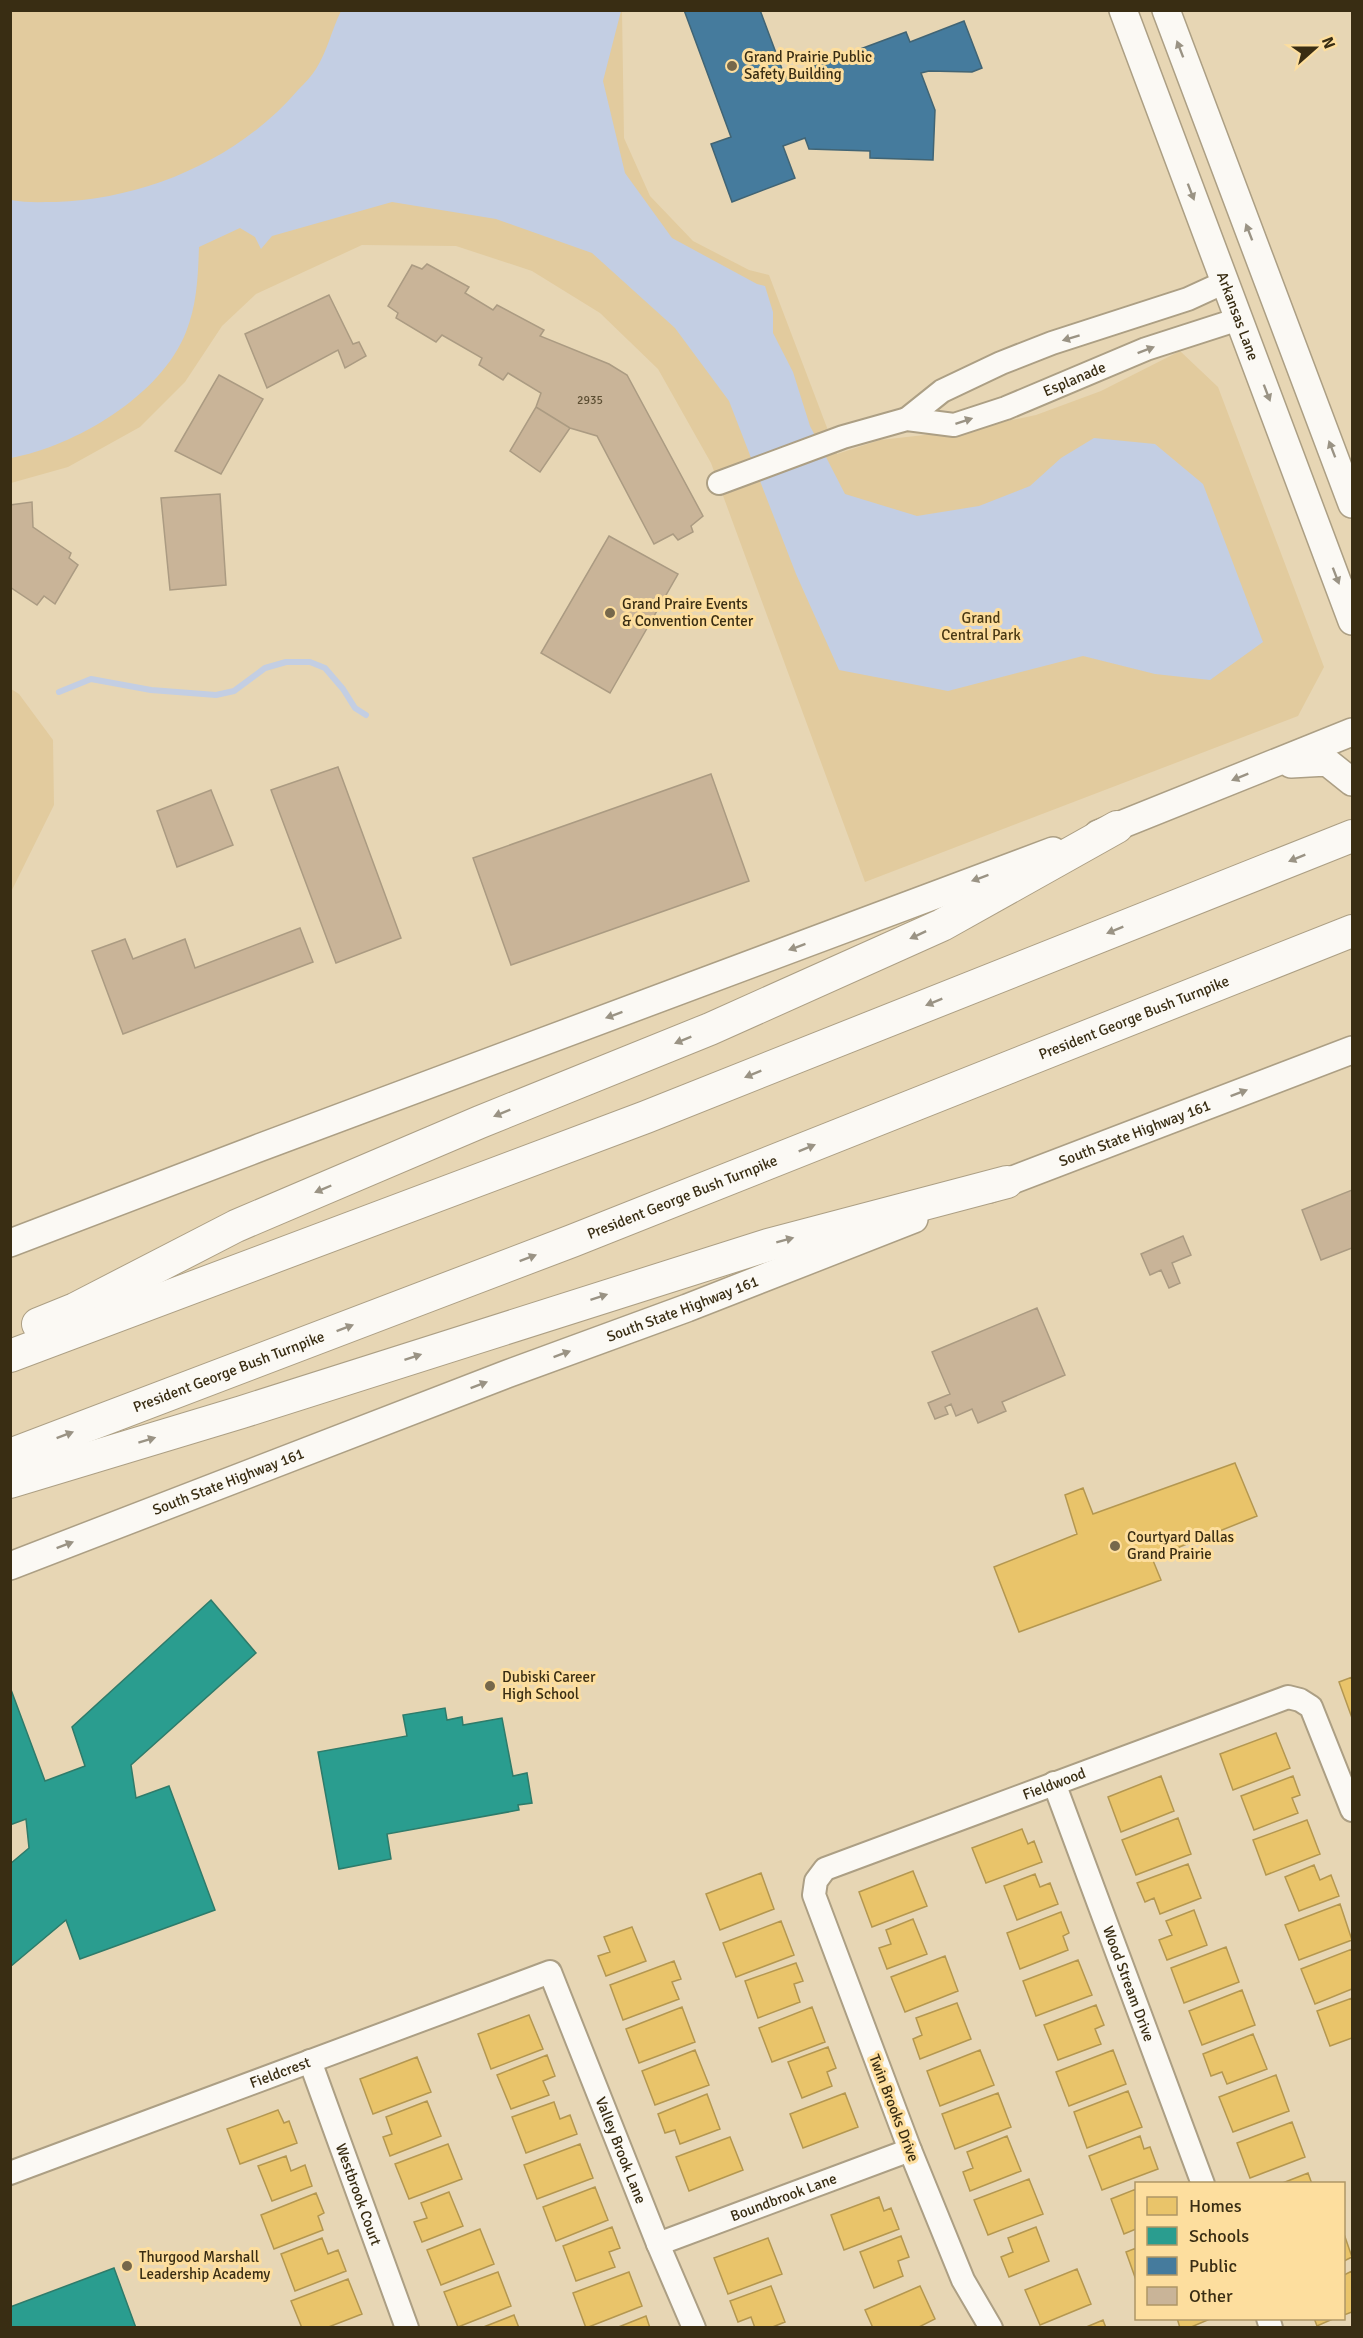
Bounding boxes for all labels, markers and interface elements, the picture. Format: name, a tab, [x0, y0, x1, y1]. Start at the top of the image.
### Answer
north arrow	[1285, 18, 1345, 78]
text: N	[1317, 34, 1339, 52]
one-way arrow	[1175, 40, 1185, 58]
place label: Grand Prairie Public Safety Building	[744, 48, 872, 83]
marker: Grand Prairie Public Safety Building	[725, 59, 739, 73]
one-way arrow	[1186, 183, 1196, 201]
one-way arrow	[1244, 223, 1253, 241]
street label: Arkansas Lane	[1213, 269, 1263, 363]
one-way arrow	[1062, 333, 1080, 343]
one-way arrow	[1137, 345, 1155, 355]
street label: Esplanade	[1040, 358, 1108, 400]
one-way arrow	[1262, 385, 1272, 403]
house number: 2935	[577, 393, 603, 408]
one-way arrow	[955, 416, 973, 426]
one-way arrow	[1326, 440, 1336, 458]
one-way arrow	[1331, 567, 1341, 585]
place label: Grand Praire Events & Convention Center	[622, 595, 754, 630]
marker: Grand Praire Events & Convention Center	[603, 606, 617, 620]
park label: Grand Central Park	[941, 609, 1021, 644]
one-way arrow	[1230, 772, 1248, 782]
one-way arrow	[1287, 853, 1305, 863]
one-way arrow	[971, 874, 989, 884]
one-way arrow	[1106, 925, 1124, 935]
one-way arrow	[910, 931, 927, 940]
one-way arrow	[788, 942, 806, 952]
street label: President George Bush Turnpike	[1036, 972, 1232, 1064]
one-way arrow	[925, 997, 943, 1007]
one-way arrow	[605, 1010, 623, 1020]
one-way arrow	[674, 1036, 692, 1045]
one-way arrow	[744, 1070, 762, 1079]
one-way arrow	[1231, 1088, 1249, 1098]
street label: South State Highway 161	[1056, 1096, 1213, 1170]
one-way arrow	[493, 1109, 511, 1118]
one-way arrow	[798, 1143, 816, 1153]
street label: President George Bush Turnpike	[584, 1151, 780, 1243]
one-way arrow	[313, 1184, 331, 1194]
one-way arrow	[776, 1235, 794, 1245]
one-way arrow	[519, 1253, 537, 1263]
street label: South State Highway 161	[604, 1272, 761, 1346]
one-way arrow	[590, 1292, 608, 1302]
one-way arrow	[337, 1322, 355, 1332]
street label: President George Bush Turnpike	[130, 1327, 327, 1416]
one-way arrow	[553, 1349, 571, 1358]
one-way arrow	[404, 1352, 422, 1361]
one-way arrow	[471, 1379, 489, 1389]
one-way arrow	[56, 1429, 74, 1439]
one-way arrow	[138, 1435, 156, 1444]
street label: South State Highway 161	[150, 1444, 307, 1519]
place label: Courtyard Dallas Grand Prairie	[1127, 1528, 1235, 1563]
marker: Courtyard Dallas Grand Prairie	[1108, 1539, 1122, 1553]
one-way arrow	[56, 1540, 74, 1549]
place label: Dubiski Career High School	[502, 1668, 596, 1703]
marker: Dubiski Career High School	[483, 1679, 497, 1693]
street label: Fieldwood	[1020, 1764, 1088, 1804]
street label: Wood Stream Drive	[1099, 1923, 1158, 2044]
street label: Twin Brooks Drive	[865, 2052, 923, 2164]
street label: Fieldcrest	[247, 2053, 313, 2092]
street label: Valley Brook Lane	[591, 2094, 650, 2206]
street label: Westbrook Court	[332, 2141, 385, 2248]
street label: Boundbrook Lane	[728, 2169, 839, 2225]
legend	[1135, 2182, 1345, 2320]
text: Homes	[1189, 2195, 1242, 2217]
text: Schools	[1189, 2225, 1249, 2247]
place label: Thurgood Marshall Leadership Academy	[139, 2248, 270, 2283]
text: Public	[1189, 2255, 1237, 2277]
marker: Thurgood Marshall Leadership Academy	[120, 2259, 134, 2273]
text: Other	[1189, 2285, 1233, 2307]

